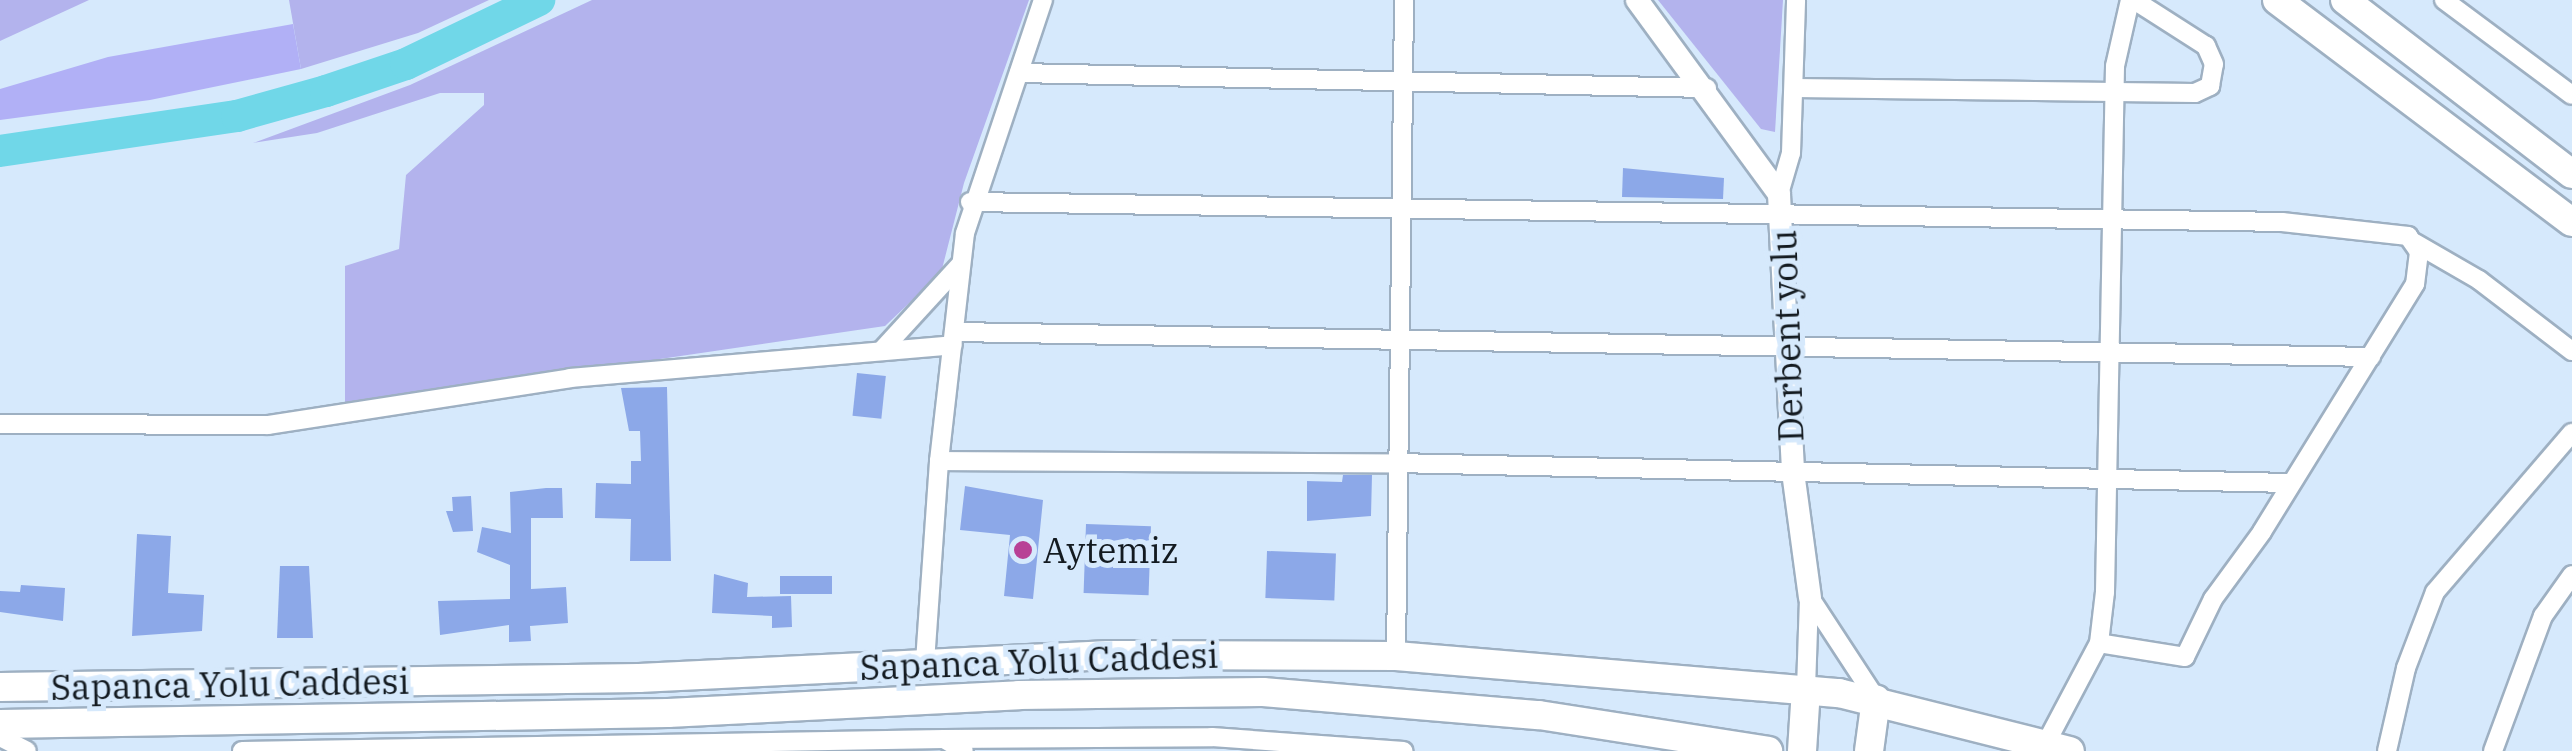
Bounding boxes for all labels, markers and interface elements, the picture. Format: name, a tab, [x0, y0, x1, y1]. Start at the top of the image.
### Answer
street label: Derbent yolu	[1762, 229, 1812, 443]
place label: Aytemiz	[1043, 529, 1178, 571]
marker: Aytemiz	[1012, 539, 1034, 561]
street label: Sapanca Yolu Caddesi	[859, 634, 1219, 688]
street label: Sapanca Yolu Caddesi	[50, 660, 410, 708]

